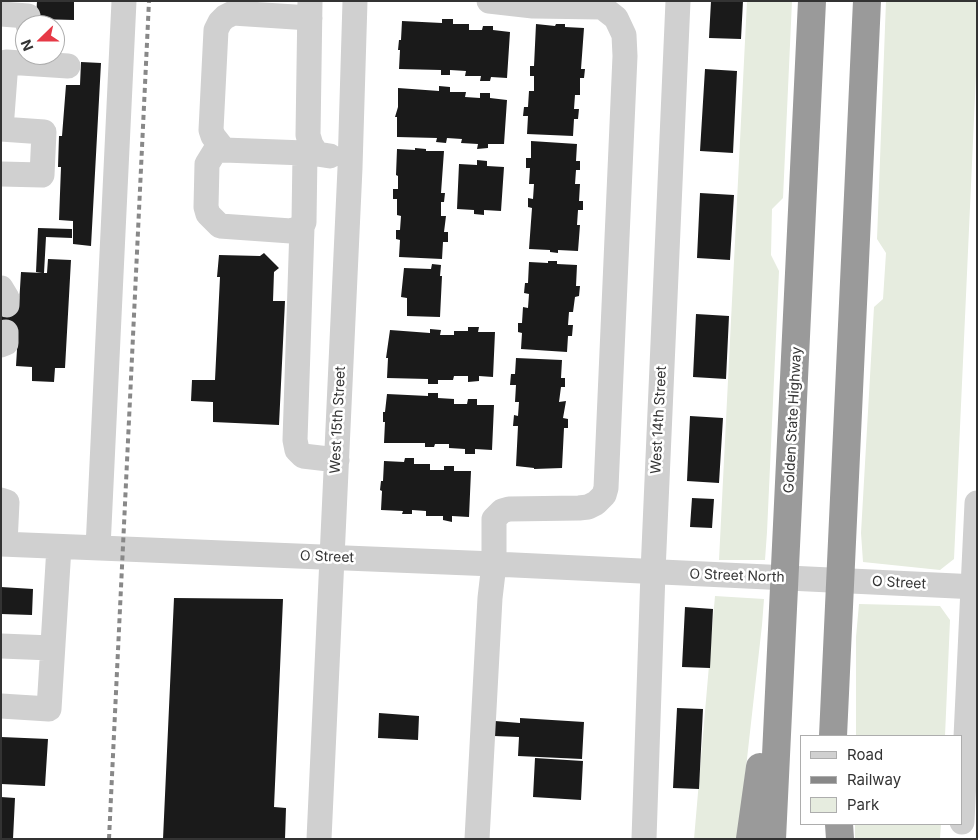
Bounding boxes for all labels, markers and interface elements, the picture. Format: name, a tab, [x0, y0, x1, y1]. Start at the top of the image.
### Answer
north arrow	[15, 15, 65, 65]
text: N	[17, 37, 36, 54]
street label: Golden State Highway	[781, 346, 805, 494]
street label: West 15th Street	[327, 366, 349, 474]
street label: West 14th Street	[648, 366, 670, 474]
street label: O Street	[300, 548, 354, 566]
street label: O Street North	[689, 566, 785, 586]
street label: O Street	[872, 573, 926, 593]
legend	[800, 735, 963, 825]
text: Road	[847, 745, 883, 764]
text: Railway	[847, 770, 901, 789]
text: Park	[847, 795, 879, 814]

